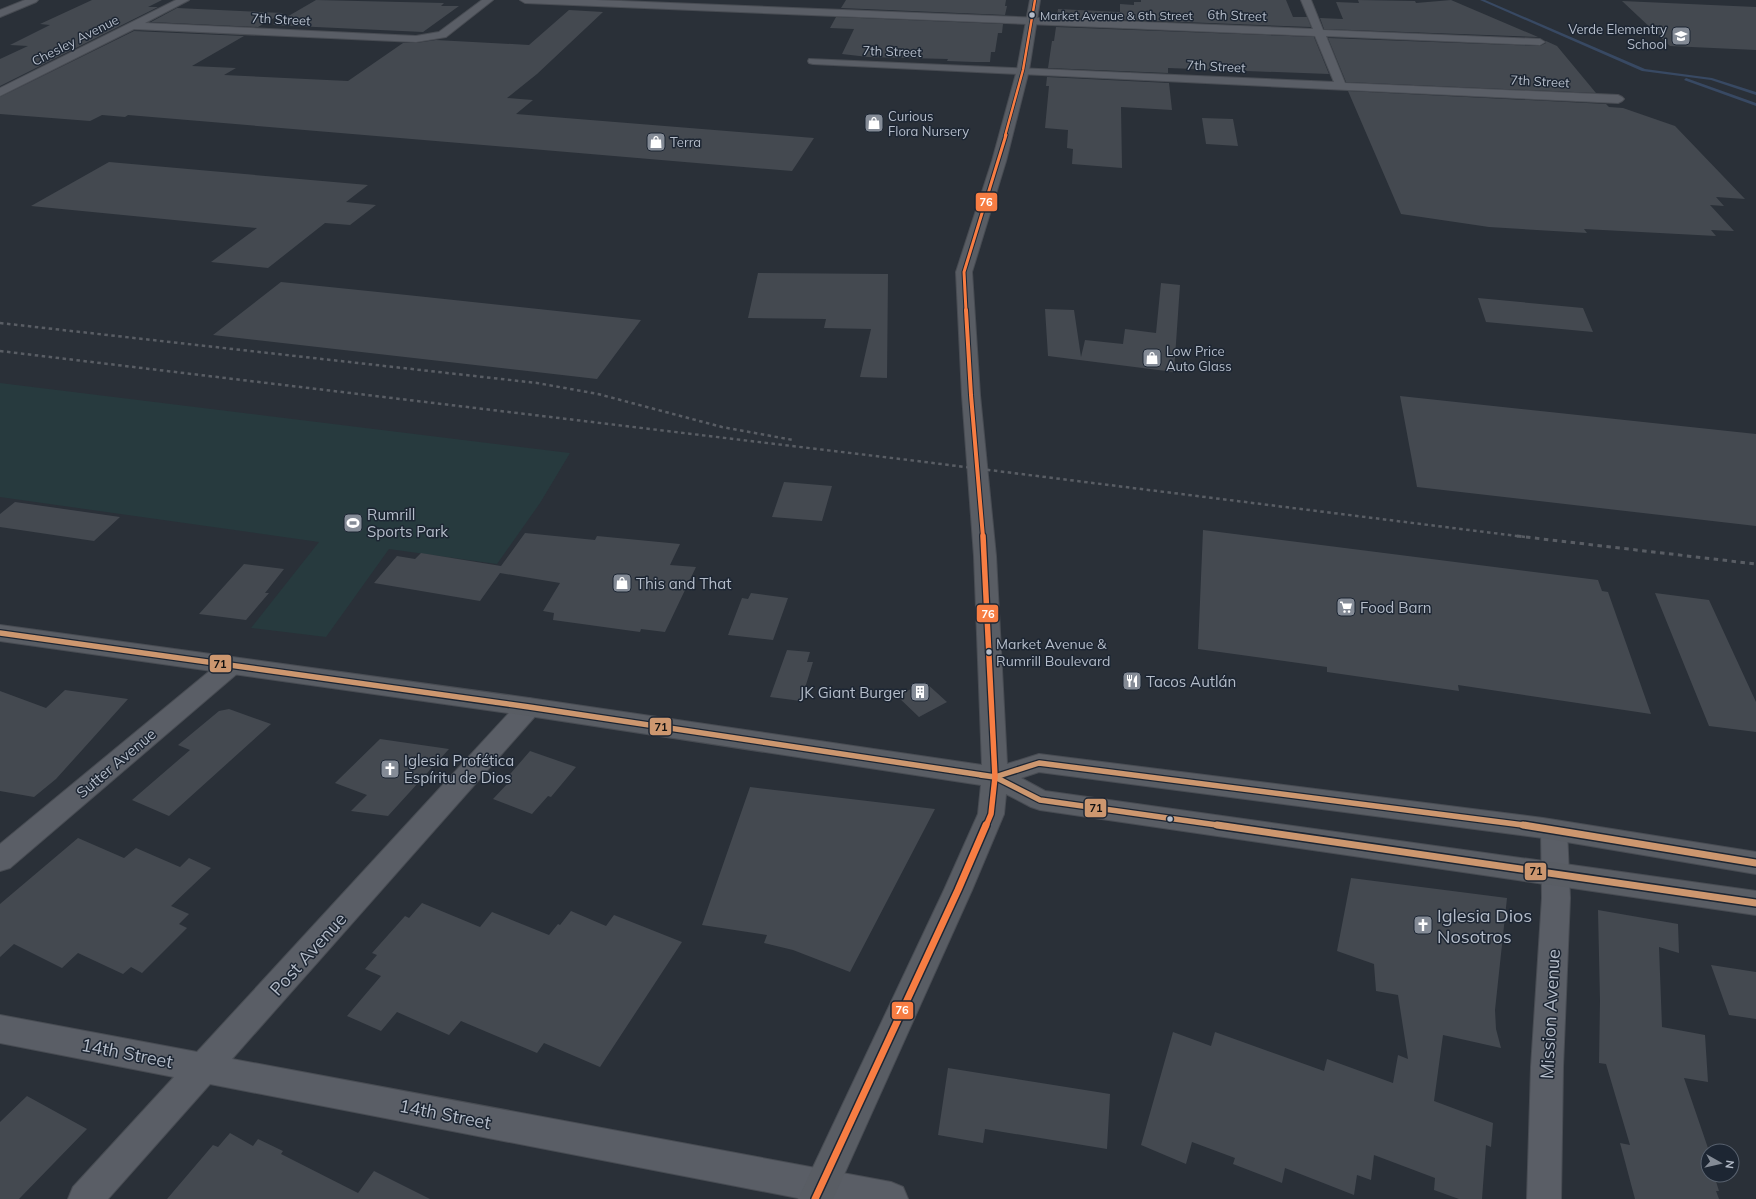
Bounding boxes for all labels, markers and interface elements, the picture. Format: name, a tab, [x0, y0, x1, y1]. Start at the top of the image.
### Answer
street label: 6th Street	[1207, 6, 1267, 24]
place label: Market Avenue & 6th Street	[1040, 8, 1193, 23]
street label: 7th Street	[251, 9, 311, 29]
marker: Market Avenue & 6th Street	[1027, 10, 1037, 20]
street label: Chesley Avenue	[29, 11, 121, 69]
place label: Verde Elementry School	[1568, 21, 1667, 52]
school or university icon: Verde Elementry School	[1670, 25, 1692, 47]
street label: 7th Street	[862, 42, 922, 60]
street label: 7th Street	[1186, 56, 1246, 76]
street label: 7th Street	[1510, 71, 1570, 91]
place label: Curious Flora Nursery	[888, 108, 969, 139]
shop icon: Curious Flora Nursery	[863, 112, 885, 134]
shop icon: Terra	[645, 131, 667, 153]
place label: Terra	[670, 134, 701, 150]
line badge: 76	[975, 192, 998, 212]
text: 76	[979, 195, 993, 209]
place label: Low Price Auto Glass	[1166, 343, 1232, 374]
shop icon: Low Price Auto Glass	[1141, 347, 1163, 369]
place label: Rumrill Sports Park	[367, 505, 448, 541]
sports icon: Rumrill Sports Park	[342, 512, 364, 534]
shop icon: This and That	[611, 572, 633, 594]
place label: This and That	[636, 574, 732, 593]
supermarket icon: Food Barn	[1335, 596, 1357, 618]
place label: Food Barn	[1360, 598, 1432, 617]
line badge: 76	[976, 604, 999, 623]
text: 76	[981, 607, 995, 621]
place label: Market Avenue & Rumrill Boulevard	[996, 635, 1110, 670]
marker: Market Avenue & Rumrill Boulevard	[984, 647, 994, 657]
line badge: 71	[209, 654, 232, 673]
text: 71	[213, 657, 227, 671]
restaurant icon: Tacos Autlán	[1121, 670, 1143, 692]
place label: Tacos Autlán	[1146, 672, 1236, 691]
building icon: JK Giant Burger	[909, 681, 931, 703]
place label: JK Giant Burger	[799, 683, 907, 702]
line badge: 71	[649, 717, 672, 736]
text: 71	[654, 720, 668, 734]
street label: Sutter Avenue	[72, 724, 160, 802]
place label: Iglesia Profética Espíritu de Dios	[404, 751, 514, 787]
church icon: Iglesia Profética Espíritu de Dios	[379, 758, 401, 780]
line badge: 71	[1084, 798, 1107, 818]
text: 71	[1089, 801, 1103, 815]
unlabelled marker	[1165, 814, 1175, 824]
line badge: 71	[1524, 862, 1547, 881]
text: 71	[1529, 864, 1543, 878]
place label: Iglesia Dios Nosotros	[1437, 904, 1532, 948]
street label: Post Avenue	[265, 908, 351, 1000]
church icon: Iglesia Dios Nosotros	[1412, 914, 1434, 936]
street label: Mission Avenue	[1535, 948, 1565, 1080]
line badge: 76	[891, 1001, 914, 1020]
text: 76	[895, 1003, 909, 1017]
street label: 14th Street	[79, 1033, 175, 1073]
street label: 14th Street	[397, 1094, 493, 1134]
north arrow	[1700, 1143, 1740, 1183]
text: N	[1722, 1159, 1737, 1169]

